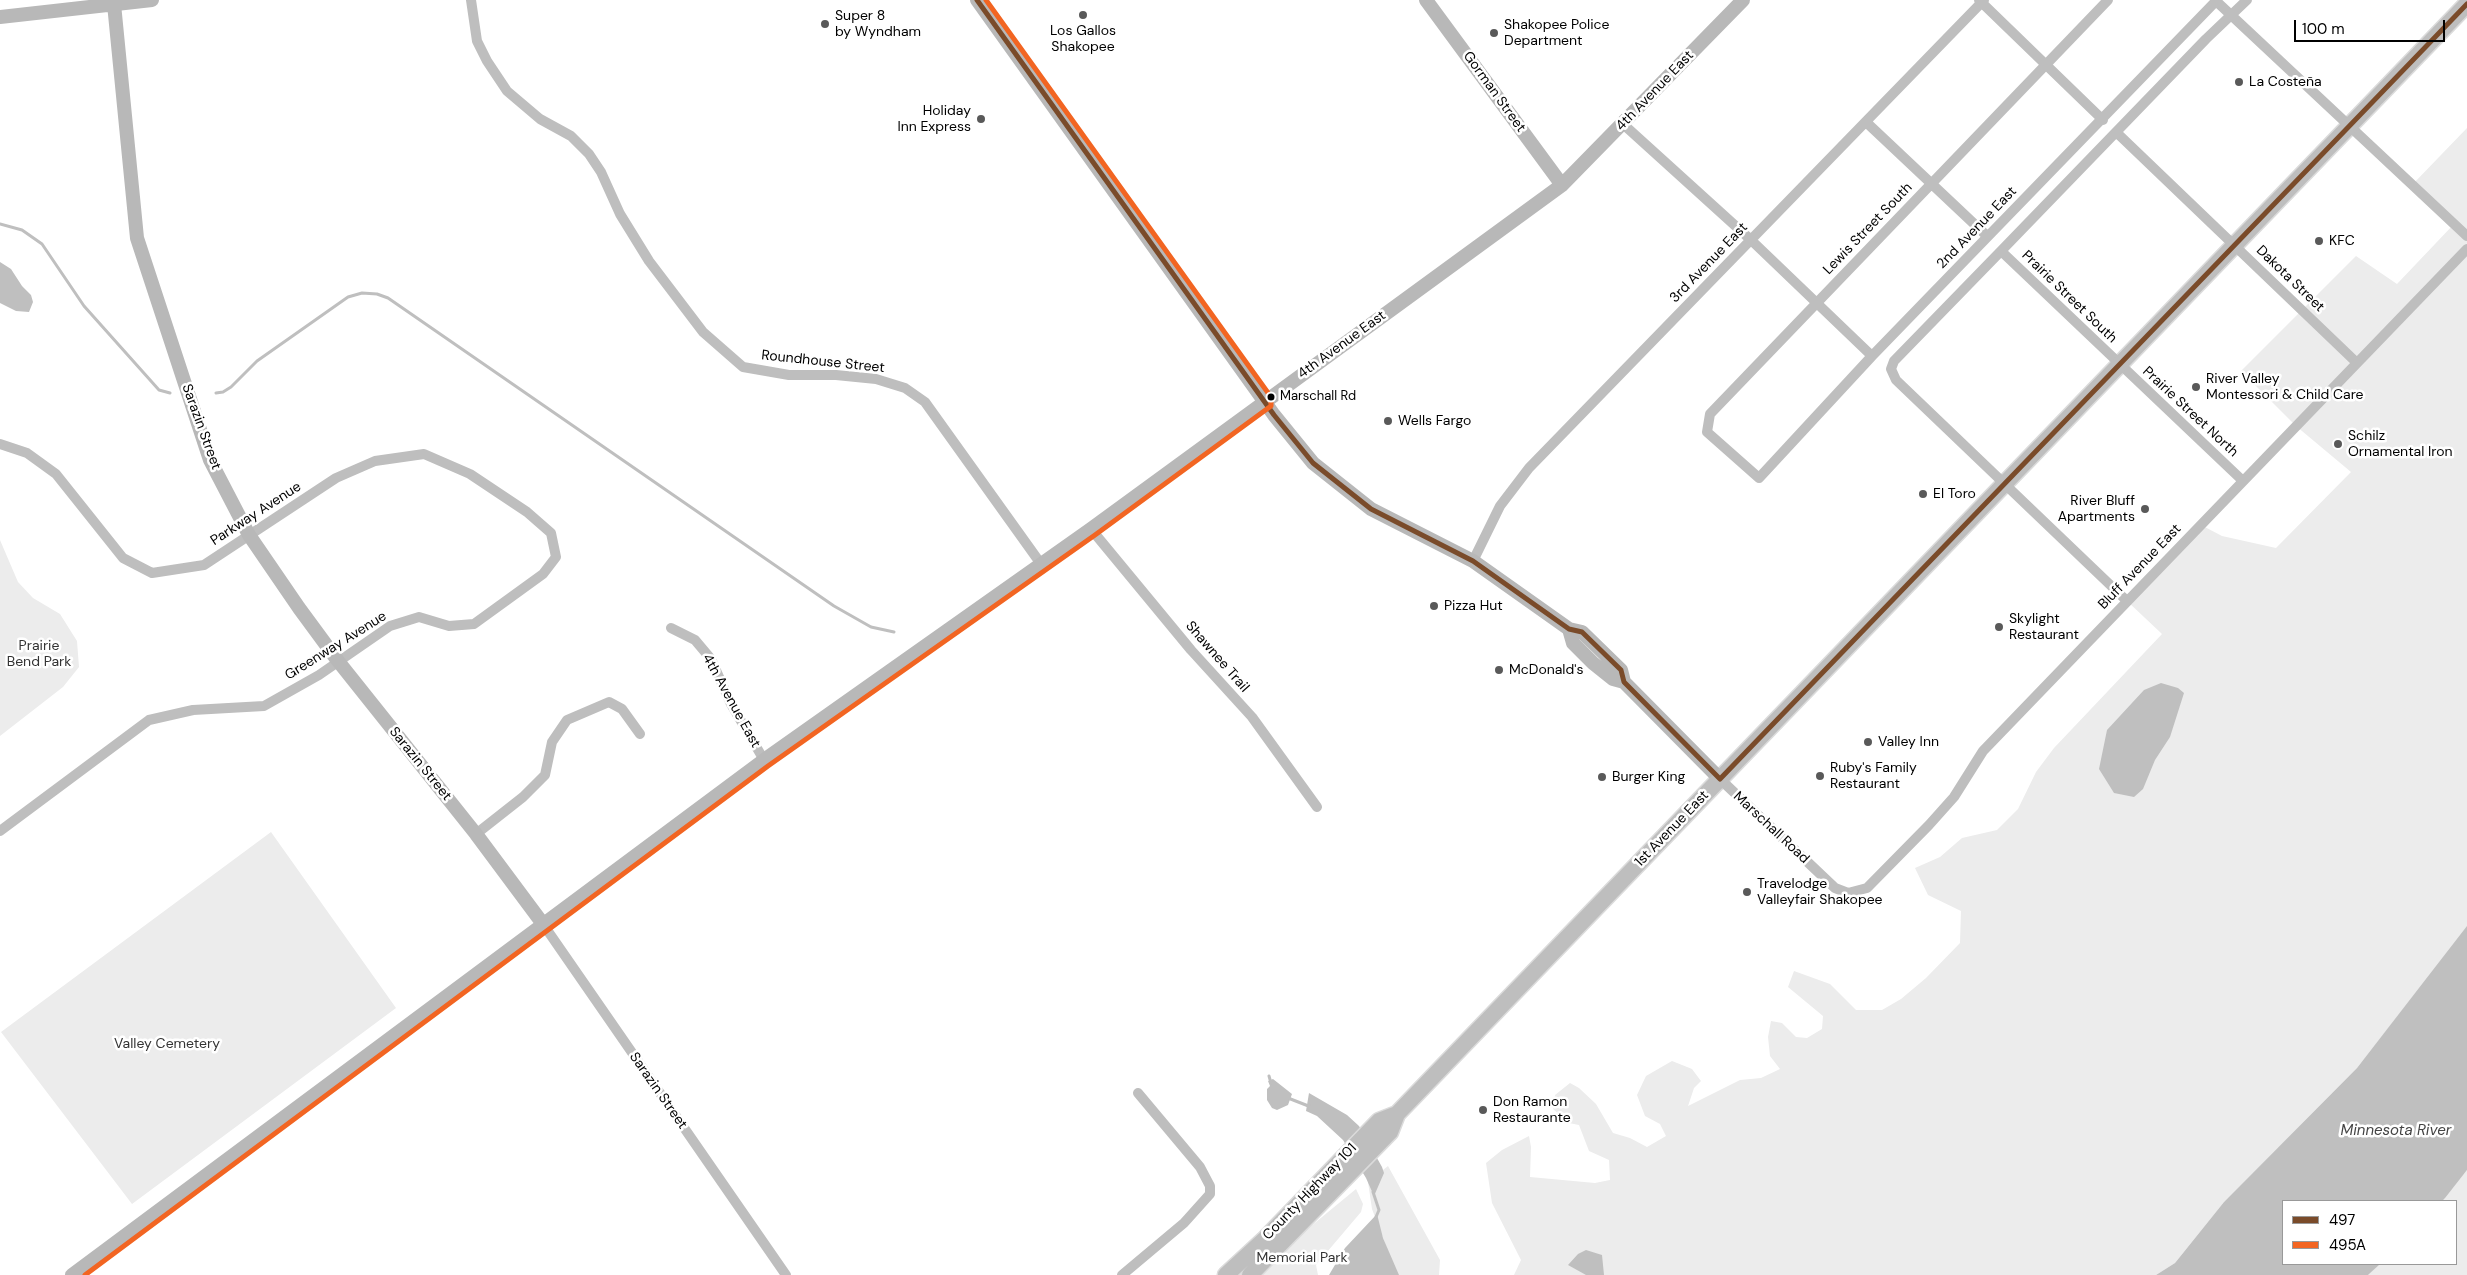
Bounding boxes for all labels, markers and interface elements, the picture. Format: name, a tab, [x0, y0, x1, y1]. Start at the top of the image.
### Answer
place label: Super 8 by Wyndham	[835, 8, 921, 40]
marker: Los Gallos Shakopee	[1077, 9, 1089, 21]
scale bar	[2297, 10, 2448, 42]
place label: Shakopee Police Department	[1504, 17, 1609, 49]
marker: Super 8 by Wyndham	[819, 18, 831, 30]
text: 100 m	[2302, 19, 2345, 39]
place label: Los Gallos Shakopee	[1050, 23, 1116, 56]
marker: Shakopee Police Department	[1488, 27, 1500, 39]
street label: 4th Avenue East	[1613, 47, 1697, 135]
street label: Gorman Street	[1459, 48, 1529, 136]
place label: La Costeña	[2249, 74, 2322, 90]
marker: La Costeña	[2233, 76, 2245, 88]
place label: Holiday Inn Express	[897, 103, 971, 136]
marker: Holiday Inn Express	[975, 113, 987, 125]
street label: Lewis Street South	[1820, 180, 1916, 278]
street label: 2nd Avenue East	[1934, 183, 2020, 273]
street label: 3rd Avenue East	[1667, 220, 1751, 306]
place label: KFC	[2329, 233, 2355, 249]
marker: KFC	[2313, 235, 2325, 247]
street label: Dakota Street	[2252, 242, 2328, 316]
street label: Prairie Street South	[2018, 247, 2120, 347]
street label: 4th Avenue East	[1295, 307, 1389, 383]
street label: Roundhouse Street	[761, 347, 885, 377]
street label: Prairie Street North	[2139, 363, 2241, 461]
place label: River Valley Montessori & Child Care	[2206, 371, 2364, 404]
marker: River Valley Montessori & Child Care	[2190, 381, 2202, 393]
street label: Sarazin Street	[178, 382, 224, 472]
place label: Marschall Rd	[1280, 389, 1356, 405]
marker: Marschall Rd	[1266, 392, 1276, 402]
place label: Wells Fargo	[1398, 413, 1471, 429]
marker: Wells Fargo	[1382, 415, 1394, 427]
place label: Schilz Ornamental Iron	[2348, 428, 2453, 461]
marker: Schilz Ornamental Iron	[2332, 438, 2344, 450]
street label: Parkway Avenue	[208, 478, 304, 550]
place label: El Toro	[1933, 486, 1976, 502]
marker: El Toro	[1917, 488, 1929, 500]
place label: River Bluff Apartments	[2058, 493, 2135, 526]
marker: River Bluff Apartments	[2139, 503, 2151, 515]
street label: Bluff Avenue East	[2095, 521, 2185, 613]
place label: Pizza Hut	[1444, 598, 1503, 614]
marker: Pizza Hut	[1428, 600, 1440, 612]
street label: Greenway Avenue	[282, 608, 390, 684]
place label: Skylight Restaurant	[2009, 611, 2079, 644]
street label: Shawnee Trail	[1182, 618, 1252, 696]
marker: Skylight Restaurant	[1993, 621, 2005, 633]
park label: Prairie Bend Park	[7, 638, 71, 670]
street label: 4th Avenue East	[698, 651, 764, 751]
place label: McDonald's	[1509, 662, 1584, 678]
marker: McDonald's	[1493, 664, 1505, 676]
street label: Sarazin Street	[385, 724, 455, 804]
place label: Valley Inn	[1878, 734, 1939, 750]
marker: Valley Inn	[1862, 736, 1874, 748]
place label: Ruby's Family Restaurant	[1830, 760, 1917, 792]
place label: Burger King	[1612, 769, 1685, 785]
marker: Ruby's Family Restaurant	[1814, 770, 1826, 782]
marker: Burger King	[1596, 771, 1608, 783]
street label: 1st Avenue East	[1631, 787, 1713, 871]
street label: Marschall Road	[1729, 788, 1813, 868]
place label: Travelodge Valleyfair Shakopee	[1757, 876, 1883, 909]
marker: Travelodge Valleyfair Shakopee	[1741, 886, 1753, 898]
park label: Valley Cemetery	[114, 1036, 220, 1052]
street label: Sarazin Street	[625, 1049, 691, 1133]
place label: Don Ramon Restaurante	[1493, 1094, 1571, 1126]
marker: Don Ramon Restaurante	[1477, 1104, 1489, 1116]
water label: Minnesota River	[2341, 1122, 2451, 1140]
street label: County Highway 101	[1260, 1140, 1360, 1244]
legend	[2282, 1200, 2457, 1265]
text: 497	[2329, 1210, 2355, 1230]
text: 495A	[2329, 1235, 2366, 1255]
park label: Memorial Park	[1256, 1250, 1348, 1266]

